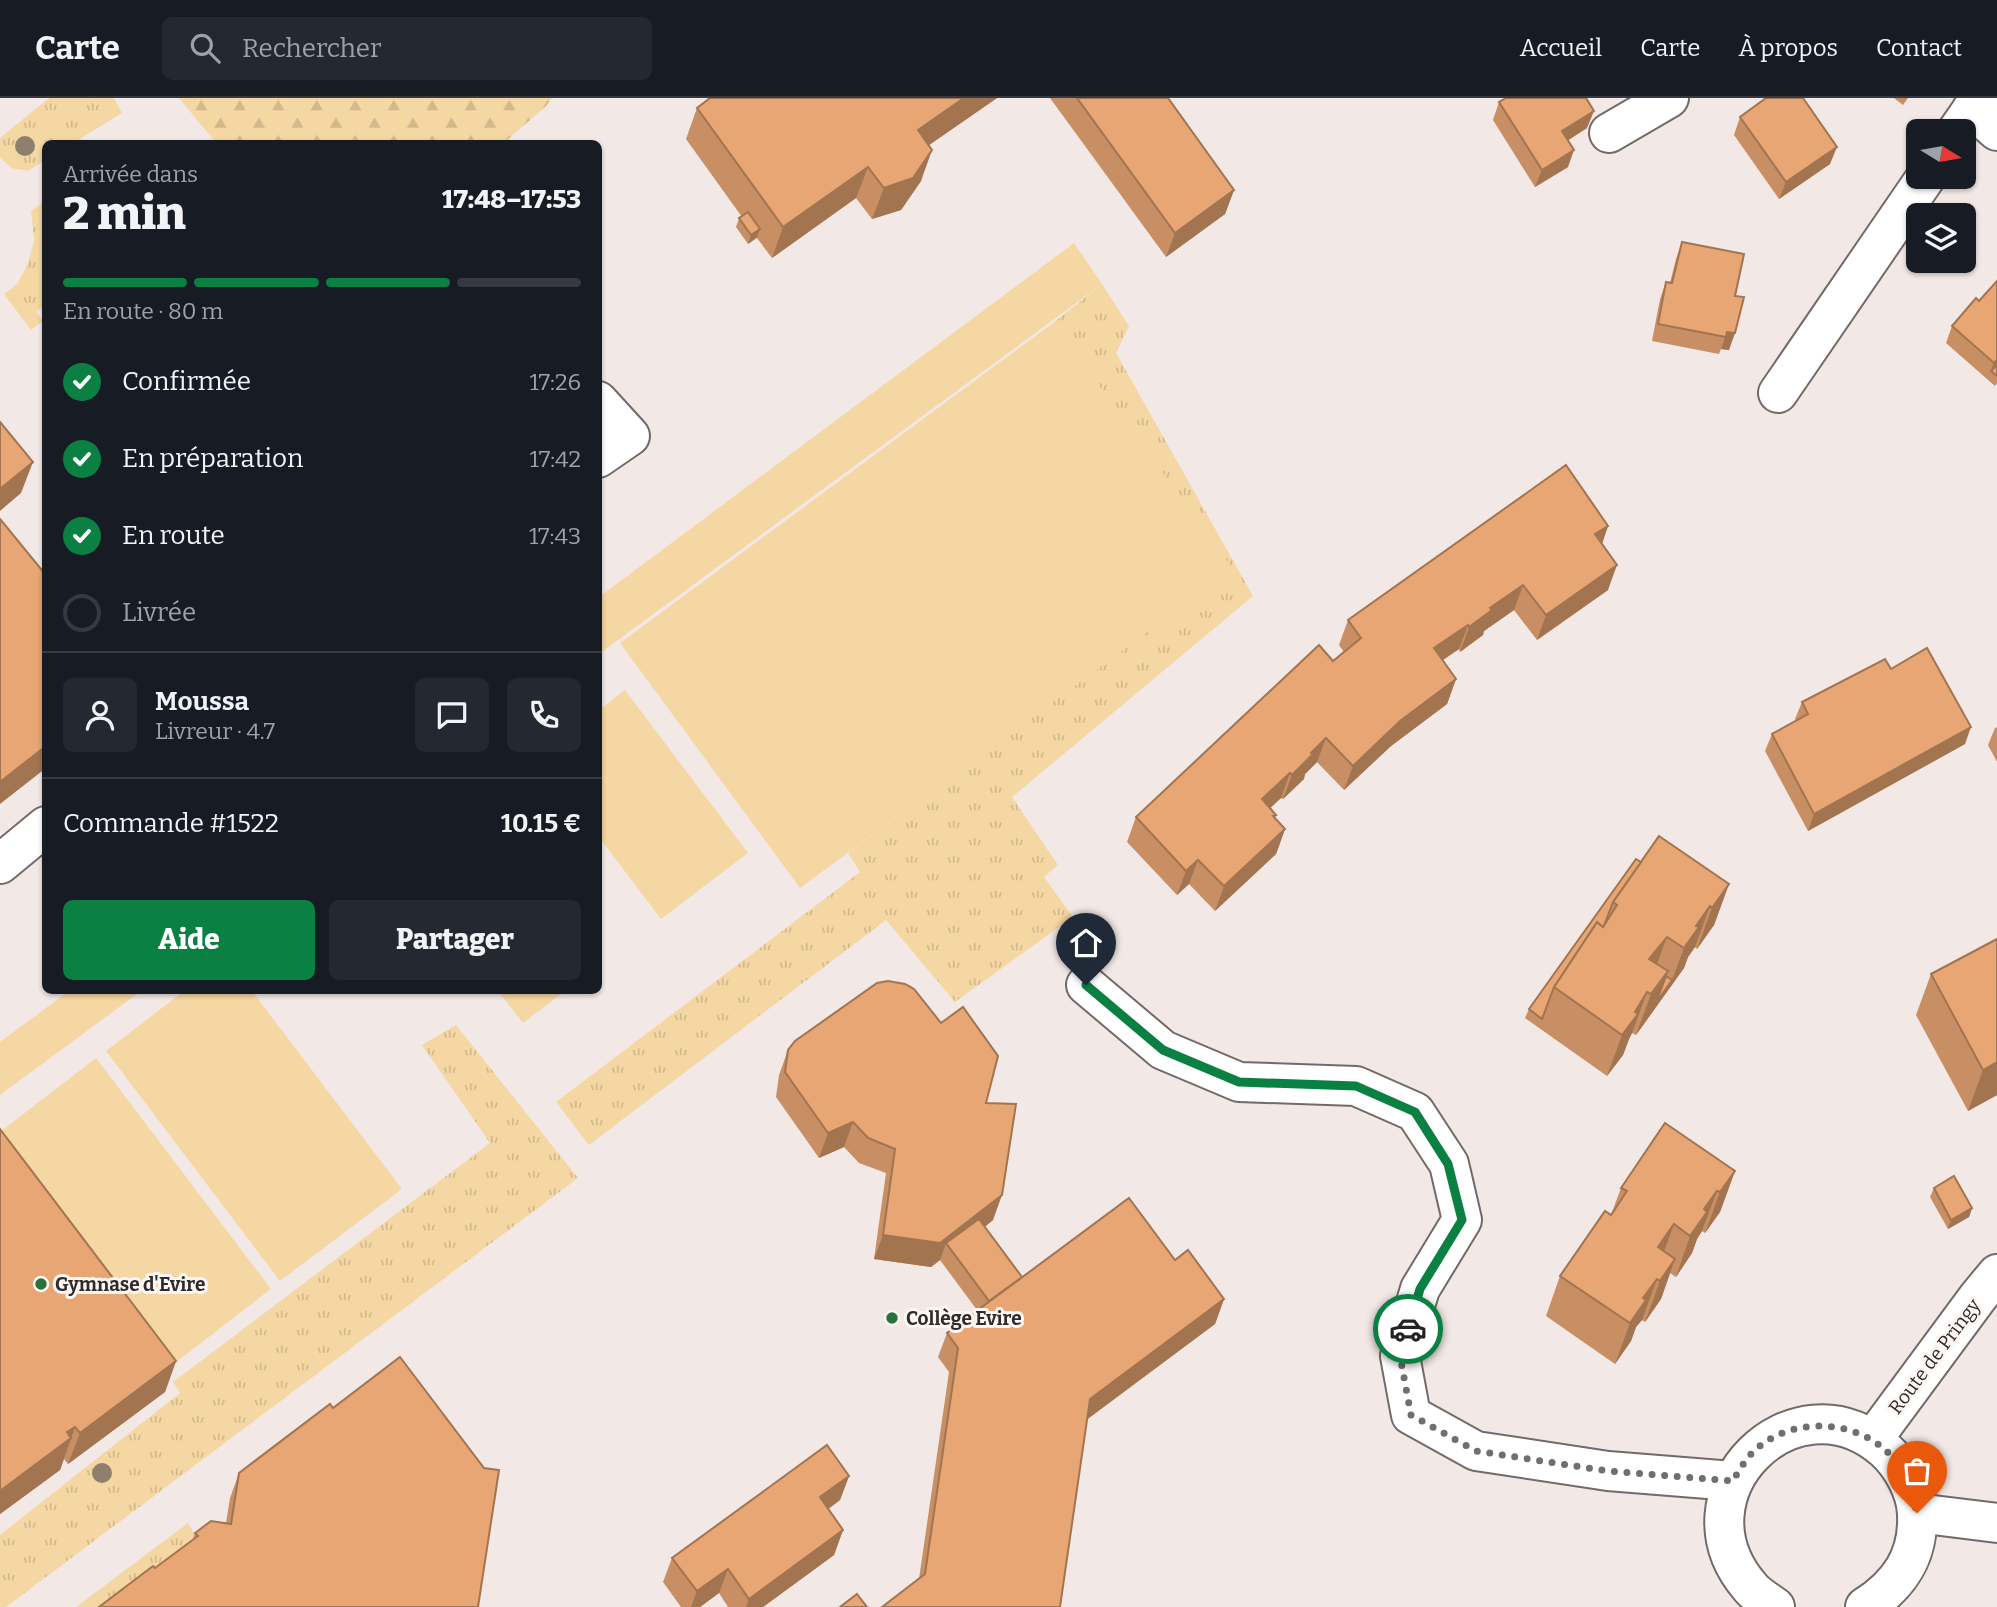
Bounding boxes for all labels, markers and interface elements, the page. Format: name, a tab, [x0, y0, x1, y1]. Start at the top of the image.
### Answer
search box	[162, 17, 652, 80]
text: Carte	[35, 28, 120, 68]
icon: search	[186, 29, 224, 67]
text: Rechercher	[242, 33, 382, 64]
text: Accueil	[1520, 34, 1602, 62]
text: Carte	[1640, 34, 1700, 62]
text: À propos	[1738, 34, 1838, 62]
text: Contact	[1876, 34, 1962, 62]
north arrow	[1906, 119, 1976, 189]
map controls	[1906, 119, 1976, 273]
text: Arrivée dans	[63, 160, 198, 188]
text: 17:48–17:53	[442, 184, 581, 215]
text: 2 min	[63, 186, 186, 241]
button: layers	[1906, 203, 1976, 273]
text: En route · 80 m	[63, 297, 223, 325]
icon: check	[63, 363, 101, 401]
text: Confirmée	[122, 366, 251, 397]
text: 17:26	[529, 368, 581, 396]
icon: check	[63, 440, 101, 478]
text: En préparation	[122, 443, 303, 474]
text: 17:42	[530, 445, 581, 473]
icon: check	[63, 517, 101, 555]
text: En route	[122, 520, 225, 551]
text: 17:43	[529, 522, 581, 550]
text: Livrée	[122, 597, 196, 628]
button: person	[63, 678, 137, 752]
button: chat	[415, 678, 489, 752]
button: phone	[507, 678, 581, 752]
text: Moussa	[155, 686, 249, 717]
text: Livreur · 4.7	[155, 717, 275, 745]
text: Commande #1522	[63, 808, 279, 839]
text: 10.15 €	[501, 808, 581, 839]
button: Aide	[63, 900, 315, 980]
button: Partager	[329, 900, 581, 980]
pin	[1056, 913, 1116, 985]
icon: home	[1067, 924, 1105, 962]
place label: Gymnase d'Evire	[55, 1273, 205, 1296]
marker: Gymnase d'Evire	[33, 1276, 49, 1292]
street label: Route de Pringy	[1884, 1293, 1986, 1419]
courier	[1373, 1294, 1443, 1364]
place label: Collège Evire	[906, 1307, 1022, 1330]
marker: Collège Evire	[884, 1310, 900, 1326]
icon: car	[1389, 1310, 1427, 1348]
pin	[1887, 1441, 1947, 1513]
icon: bag	[1898, 1452, 1936, 1490]

